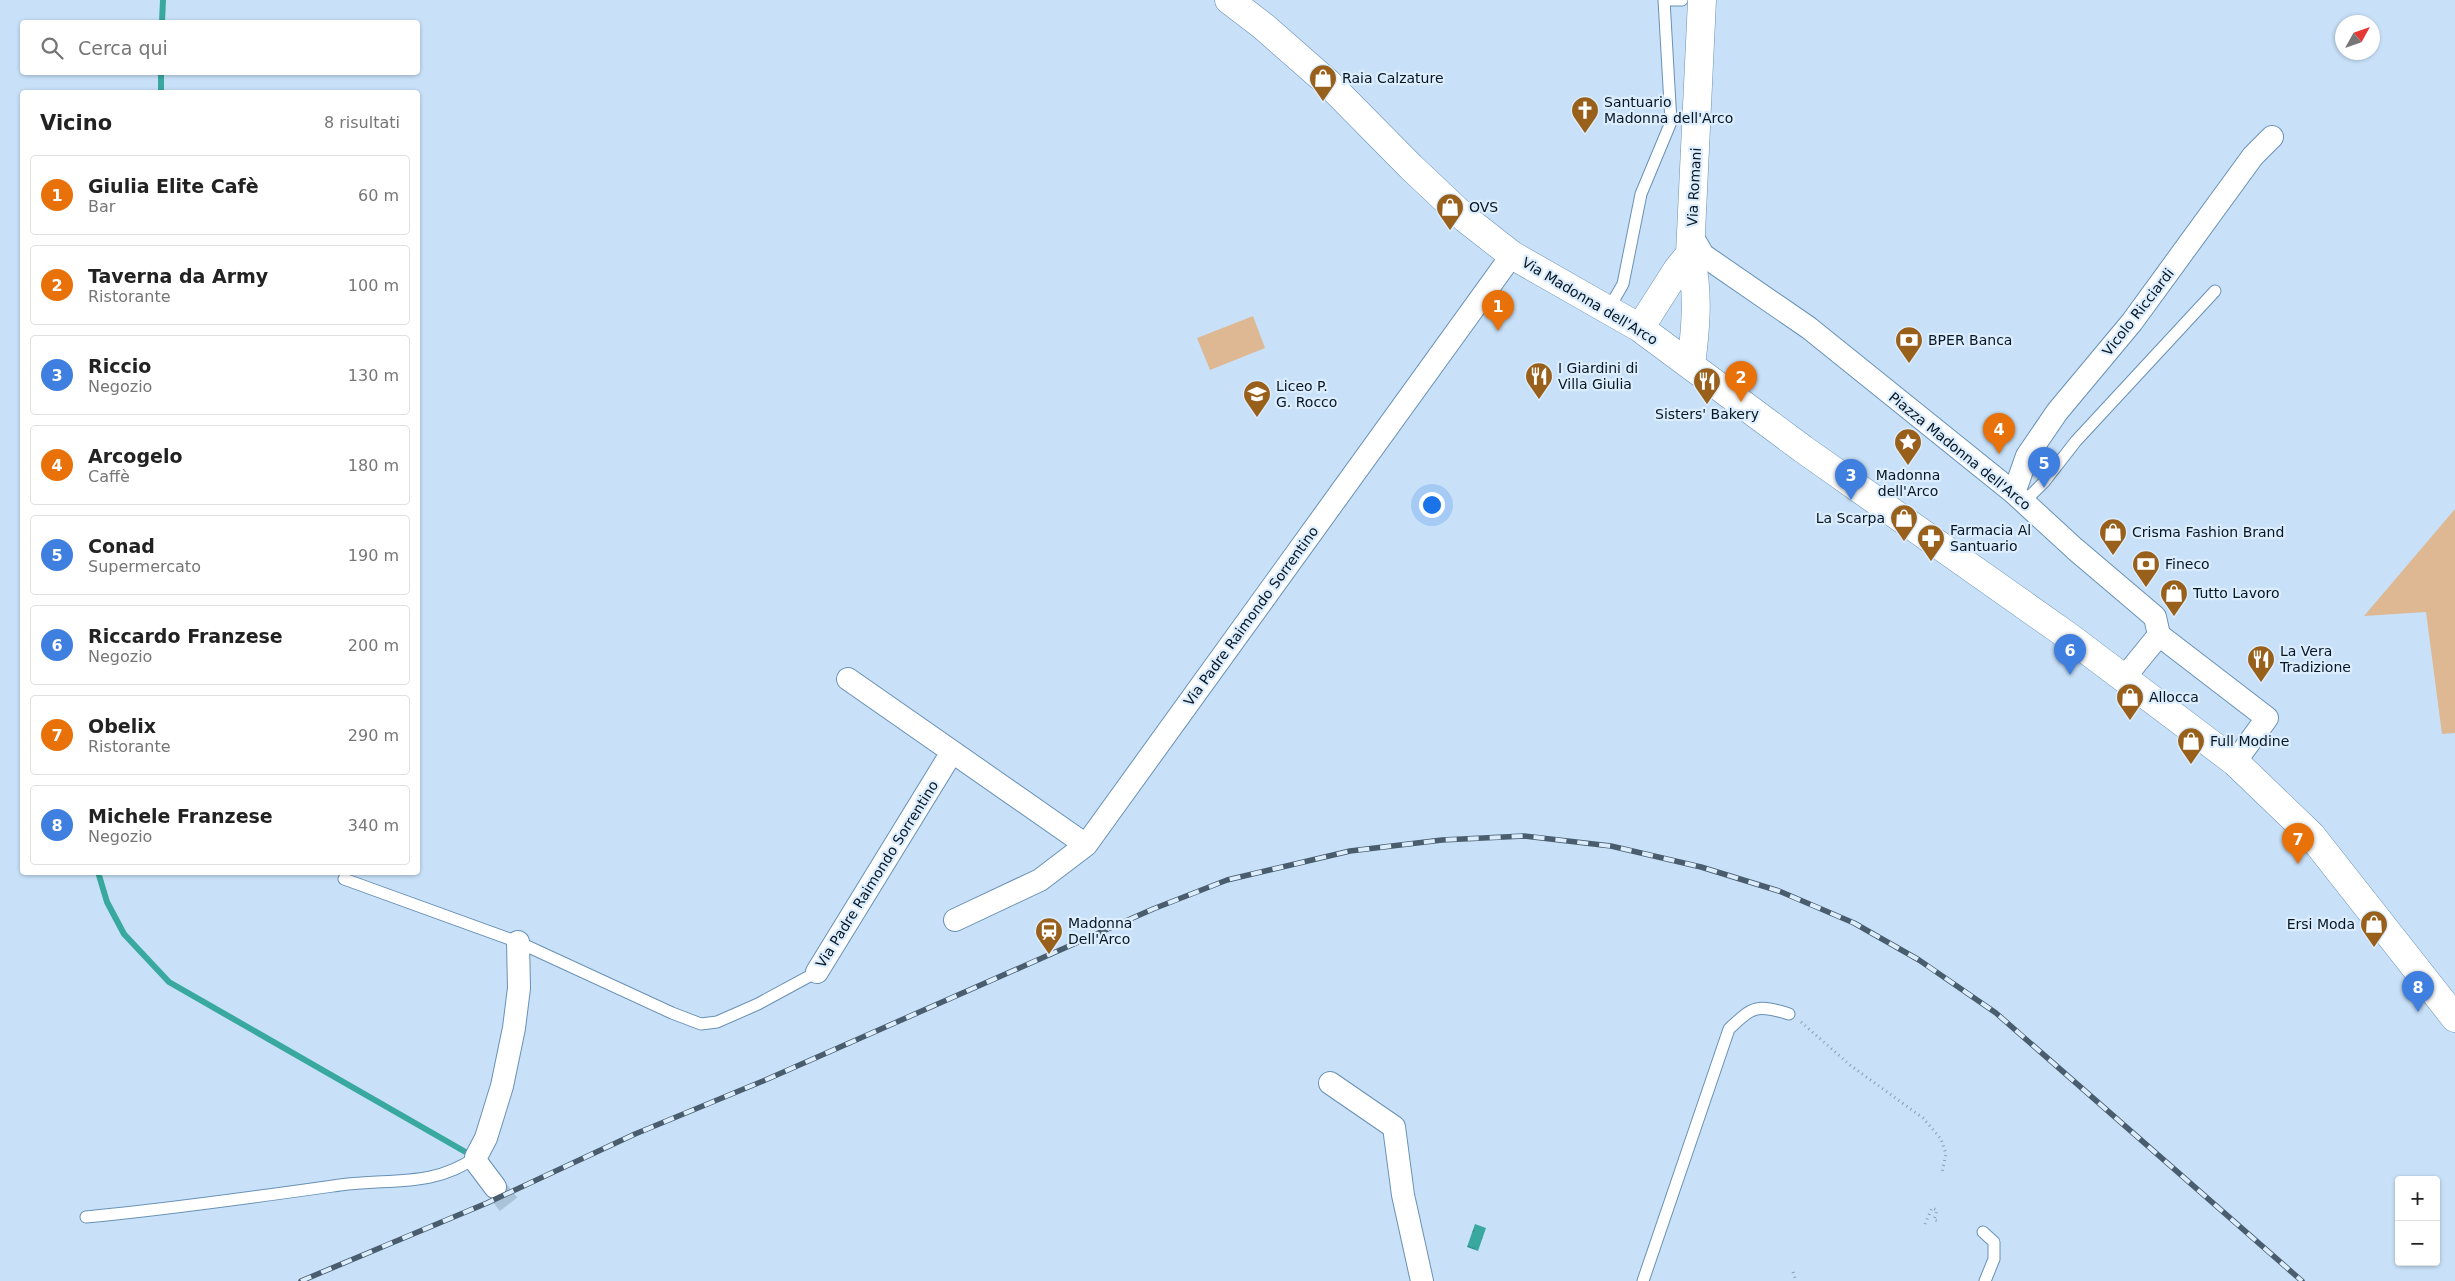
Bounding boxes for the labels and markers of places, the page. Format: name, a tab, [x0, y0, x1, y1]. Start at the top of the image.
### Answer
shop icon: Raia Calzature	[1308, 63, 1338, 102]
place label: Raia Calzature	[1342, 70, 1444, 86]
place label: Santuario Madonna dell'Arco	[1604, 94, 1733, 126]
church icon: Santuario Madonna dell'Arco	[1570, 95, 1600, 134]
shop icon: OVS	[1435, 192, 1465, 231]
place label: OVS	[1469, 199, 1498, 215]
pin: 1	[1482, 290, 1514, 331]
bank icon: BPER Banca	[1894, 325, 1924, 364]
place label: BPER Banca	[1928, 332, 2012, 348]
place label: I Giardini di Villa Giulia	[1558, 360, 1638, 392]
restaurant icon: I Giardini di Villa Giulia	[1524, 361, 1554, 400]
pin: 2	[1725, 361, 1757, 402]
restaurant icon: Sisters' Bakery	[1692, 366, 1722, 405]
place label: Liceo P. G. Rocco	[1276, 378, 1337, 410]
school or university icon: Liceo P. G. Rocco	[1242, 379, 1272, 418]
place label: Sisters' Bakery	[1655, 406, 1759, 422]
pin: 4	[1983, 413, 2015, 454]
place icon: Madonna dell'Arco	[1893, 427, 1923, 466]
pin: 5	[2028, 447, 2060, 488]
pin: 3	[1835, 459, 1867, 500]
place label: Madonna dell'Arco	[1876, 467, 1940, 500]
shop icon: La Scarpa	[1889, 503, 1919, 542]
place label: La Scarpa	[1816, 510, 1885, 526]
shop icon: Crisma Fashion Brand	[2098, 517, 2128, 556]
place label: Farmacia Al Santuario	[1950, 522, 2031, 554]
pharmacy icon: Farmacia Al Santuario	[1916, 523, 1946, 562]
place label: Crisma Fashion Brand	[2132, 524, 2284, 540]
bank icon: Fineco	[2131, 549, 2161, 588]
place label: Fineco	[2165, 556, 2210, 572]
shop icon: Tutto Lavoro	[2159, 578, 2189, 617]
place label: Tutto Lavoro	[2192, 585, 2280, 601]
pin: 6	[2054, 634, 2086, 675]
place label: La Vera Tradizione	[2279, 643, 2351, 675]
restaurant icon: La Vera Tradizione	[2246, 644, 2276, 683]
shop icon: Allocca	[2115, 682, 2145, 721]
place label: Allocca	[2149, 689, 2199, 705]
shop icon: Full Modine	[2176, 726, 2206, 765]
place label: Full Modine	[2210, 733, 2289, 749]
pin: 7	[2282, 823, 2314, 864]
shop icon: Ersi Moda	[2359, 909, 2389, 948]
place label: Madonna Dell'Arco	[1068, 915, 1132, 947]
station icon: Madonna Dell'Arco	[1034, 916, 1064, 955]
place label: Ersi Moda	[2287, 916, 2355, 932]
pin: 8	[2402, 971, 2434, 1012]

